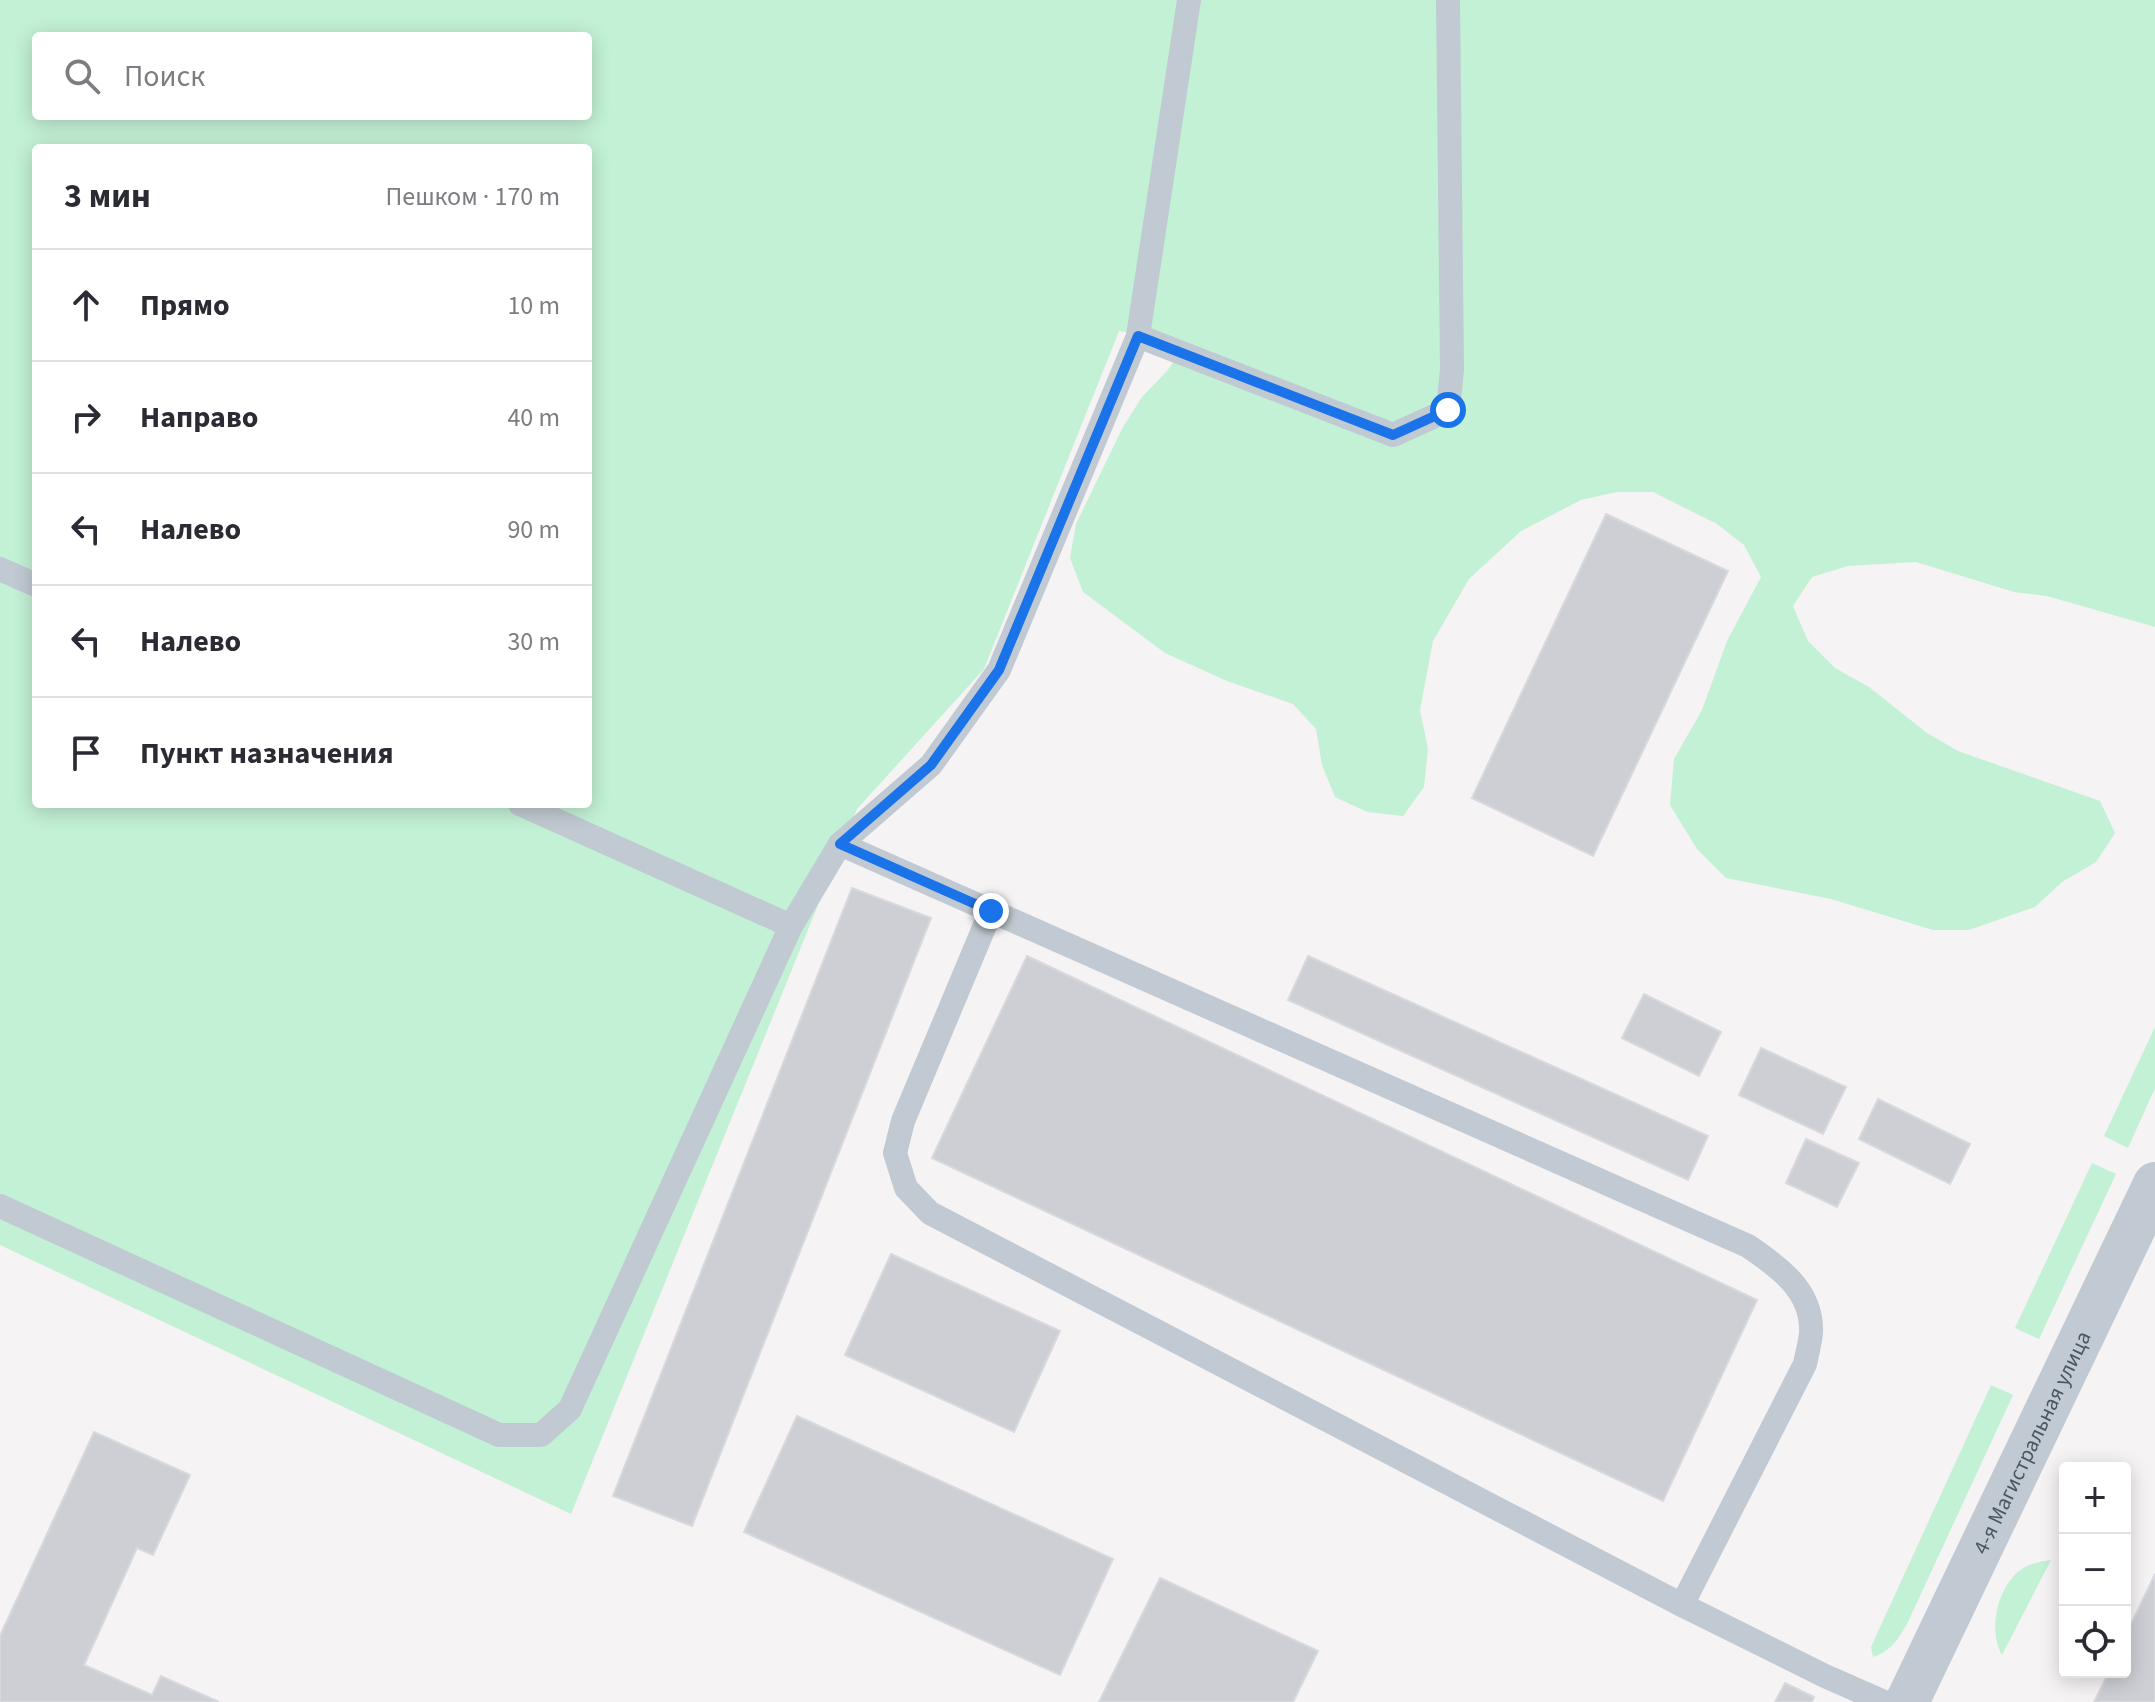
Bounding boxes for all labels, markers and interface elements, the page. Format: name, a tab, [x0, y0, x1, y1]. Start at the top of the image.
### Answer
search box	[32, 32, 592, 120]
icon: search	[60, 54, 104, 98]
text: Поиск	[124, 55, 205, 98]
text: 3 мин	[64, 172, 151, 221]
text: Пешком · 170 m	[385, 178, 560, 215]
icon: ahead	[64, 283, 108, 327]
text: Прямо	[140, 284, 230, 327]
text: 10 m	[507, 287, 560, 324]
route start	[1430, 392, 1466, 428]
icon: right	[64, 395, 108, 439]
text: Направо	[140, 396, 258, 439]
text: 40 m	[507, 399, 560, 436]
icon: left	[64, 507, 108, 551]
text: Налево	[140, 508, 241, 551]
text: 90 m	[507, 511, 560, 548]
icon: left	[64, 619, 108, 663]
text: Налево	[140, 620, 241, 663]
text: 30 m	[507, 623, 560, 660]
icon: arrive	[64, 731, 108, 775]
text: Пункт назначения	[140, 732, 394, 775]
route end	[973, 893, 1009, 929]
street label: 4-я Магистральная улица	[1965, 1326, 2099, 1560]
map controls	[2059, 1462, 2131, 1678]
button: +	[2059, 1462, 2131, 1534]
button: −	[2059, 1534, 2131, 1606]
button: locate	[2059, 1606, 2131, 1678]

